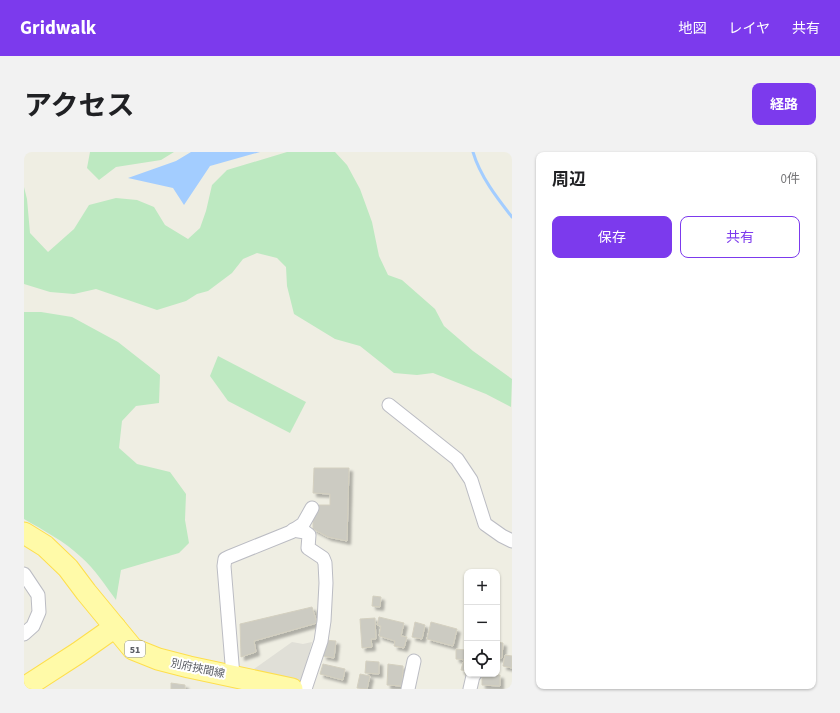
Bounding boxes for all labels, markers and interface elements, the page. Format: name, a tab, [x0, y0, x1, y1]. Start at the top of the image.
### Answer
text: Gridwalk	[20, 15, 96, 42]
text: 地図	[678, 19, 706, 39]
text: レイヤ	[728, 19, 770, 39]
text: 共有	[792, 19, 820, 39]
button: 経路	[752, 83, 816, 125]
text: アクセス	[24, 86, 135, 126]
text: 周辺	[552, 168, 586, 192]
text: 0件	[781, 170, 800, 188]
button: 保存	[552, 216, 672, 258]
button: 共有	[680, 216, 800, 258]
map controls	[464, 569, 500, 677]
button: +	[464, 569, 500, 605]
button: −	[464, 605, 500, 641]
road number: 51	[125, 641, 145, 657]
button: locate	[464, 641, 500, 677]
street label: 別府挾間線	[169, 655, 226, 682]

